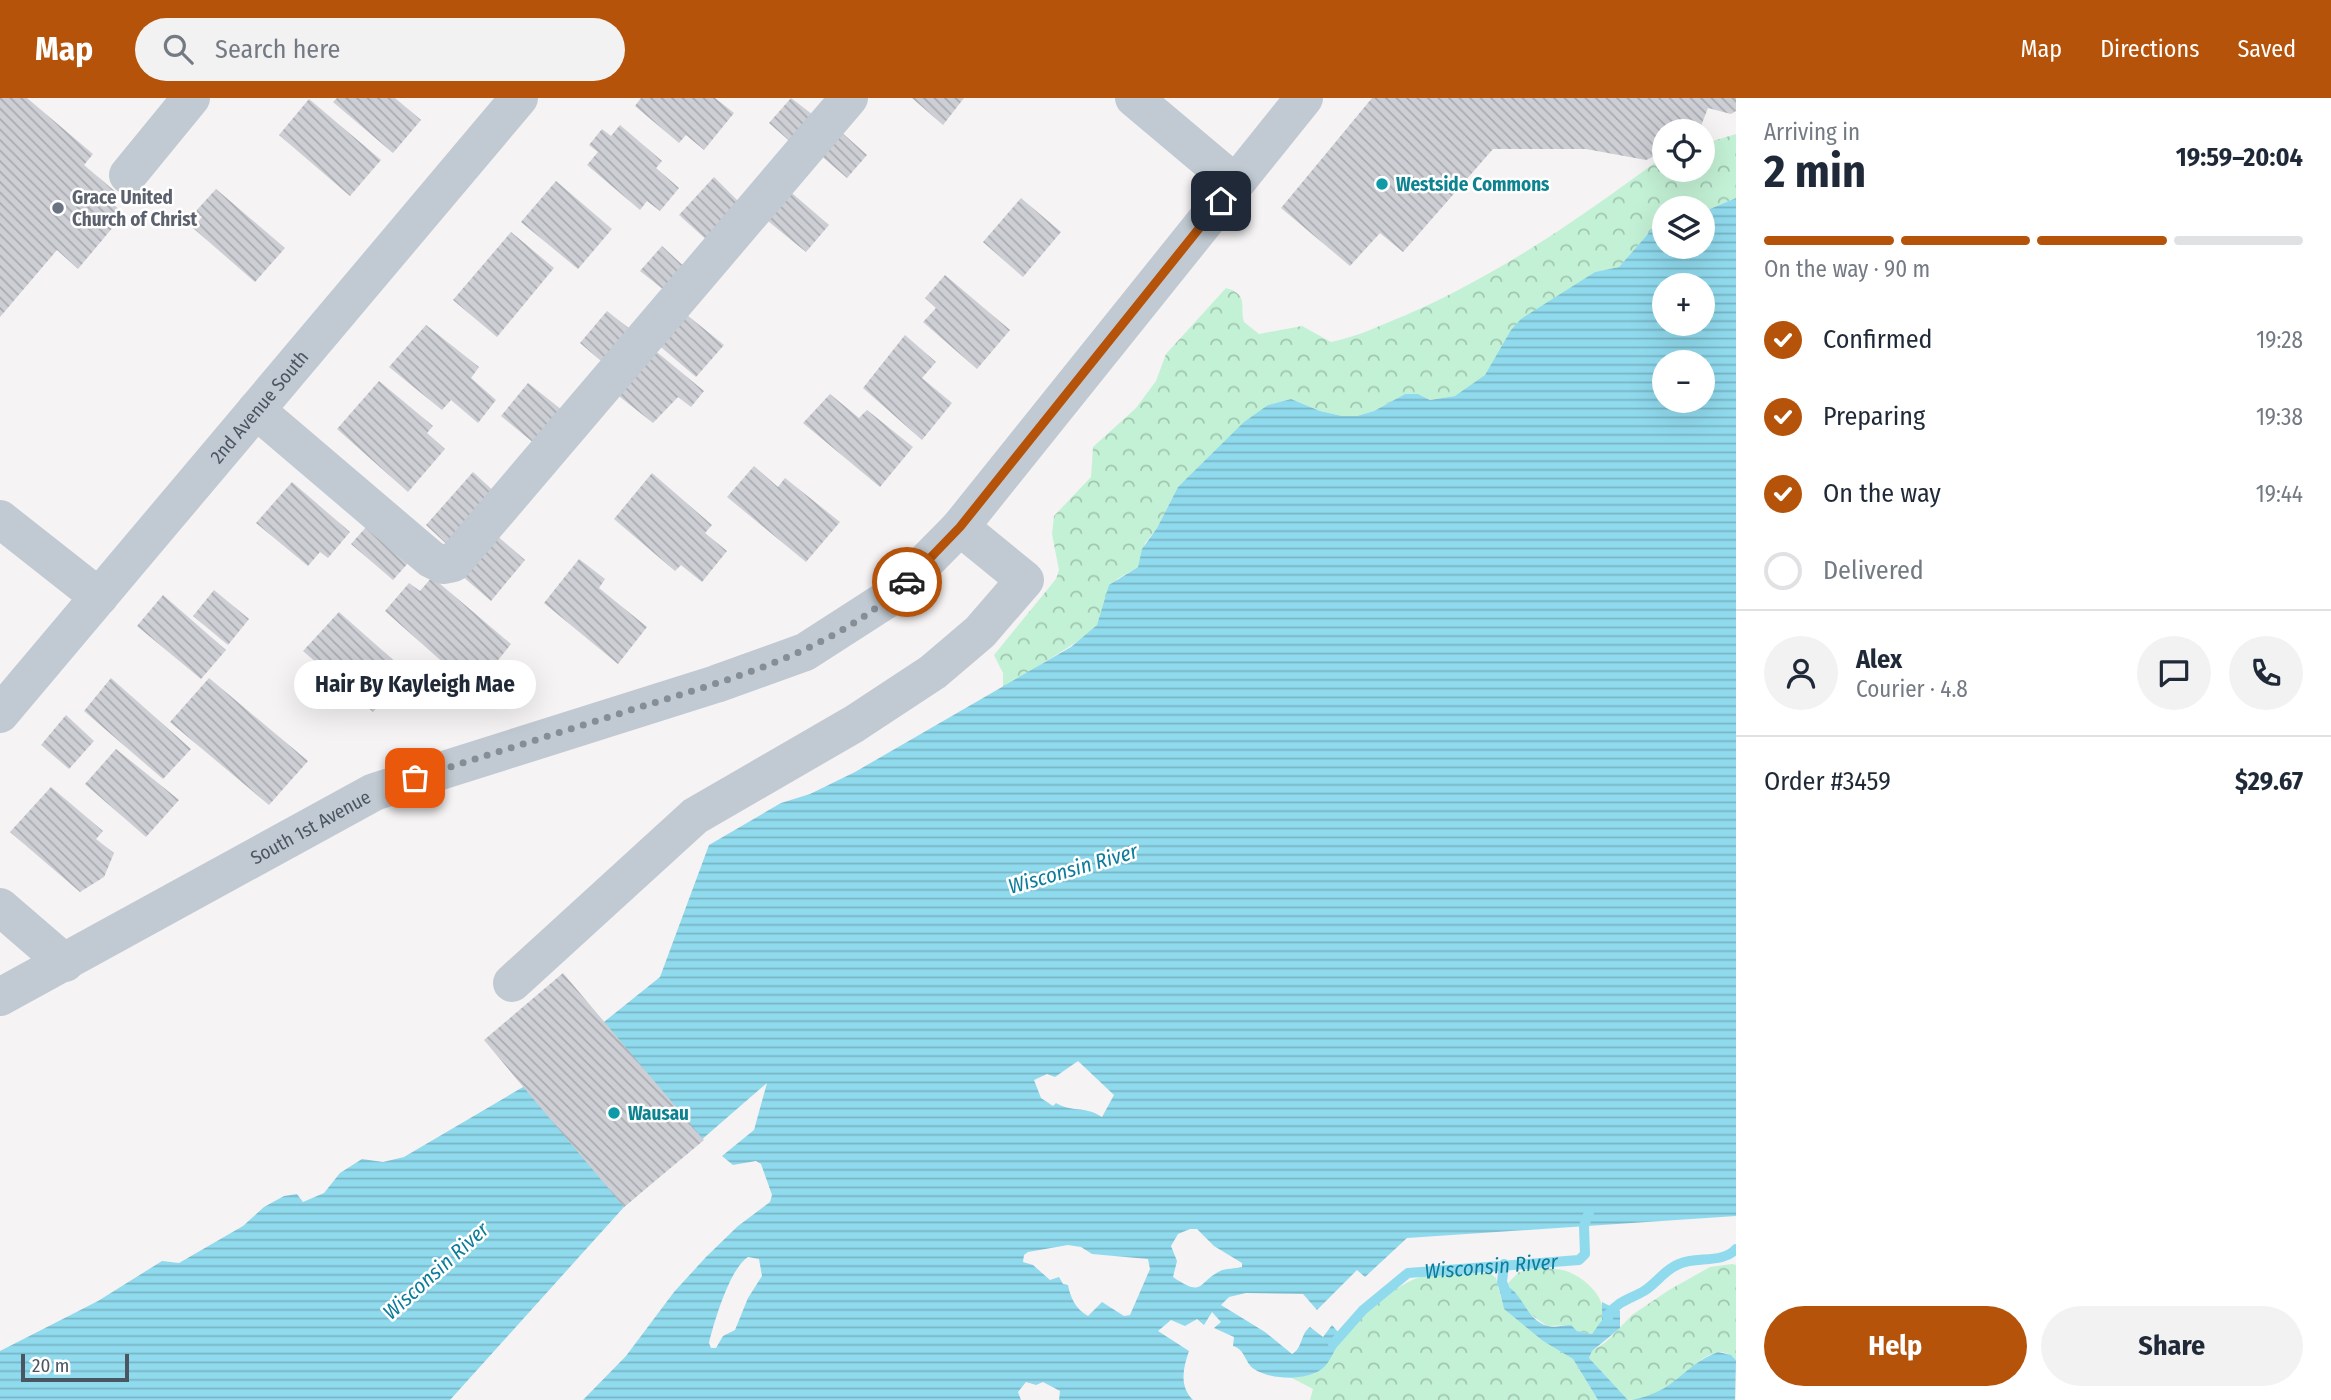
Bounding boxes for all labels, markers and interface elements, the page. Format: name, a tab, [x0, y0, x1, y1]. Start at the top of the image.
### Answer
search box	[135, 18, 625, 81]
text: Map	[35, 29, 93, 69]
icon: search	[159, 30, 197, 68]
text: Search here	[215, 34, 340, 65]
text: Map	[2021, 35, 2062, 63]
text: Directions	[2100, 35, 2199, 63]
text: Saved	[2237, 35, 2296, 63]
text: Arriving in	[1764, 118, 1860, 146]
map controls	[1652, 119, 1715, 413]
button: locate	[1652, 119, 1715, 182]
text: 19:59–20:04	[2176, 142, 2303, 173]
text: 2 min	[1764, 144, 1866, 199]
pin	[1191, 171, 1251, 231]
place label: Westside Commons	[1396, 173, 1550, 196]
marker: Westside Commons	[1374, 176, 1390, 192]
icon: home	[1202, 182, 1240, 220]
place label: Grace United Church of Christ	[72, 186, 197, 231]
button: layers	[1652, 196, 1715, 259]
marker: Grace United Church of Christ	[50, 200, 66, 216]
text: On the way · 90 m	[1764, 255, 1930, 283]
button: +	[1652, 273, 1715, 336]
icon: check	[1764, 321, 1802, 359]
text: Confirmed	[1823, 324, 1933, 355]
text: 19:28	[2256, 326, 2303, 354]
street label: 2nd Avenue South	[205, 346, 313, 468]
button: −	[1652, 350, 1715, 413]
icon: check	[1764, 398, 1802, 436]
text: Preparing	[1823, 401, 1925, 432]
text: 19:38	[2256, 403, 2303, 431]
icon: check	[1764, 475, 1802, 513]
text: On the way	[1823, 478, 1941, 509]
text: 19:44	[2256, 480, 2303, 508]
courier	[872, 547, 942, 617]
text: Delivered	[1823, 555, 1924, 586]
icon: car	[888, 563, 926, 601]
button: person	[1764, 636, 1838, 710]
button: chat	[2137, 636, 2211, 710]
button: phone	[2229, 636, 2303, 710]
text: Alex	[1856, 644, 1902, 675]
callout: Hair By Kayleigh Mae	[294, 659, 536, 708]
text: Hair By Kayleigh Mae	[315, 670, 515, 698]
text: Courier · 4.8	[1856, 675, 1968, 703]
pin	[385, 748, 445, 808]
icon: bag	[396, 759, 434, 797]
text: Order #3459	[1764, 766, 1891, 797]
text: $29.67	[2235, 766, 2303, 797]
street label: South 1st Avenue	[246, 785, 374, 869]
water label: Wisconsin River	[1005, 838, 1141, 900]
place label: Wausau	[628, 1102, 689, 1125]
marker: Wausau	[606, 1105, 622, 1121]
water label: Wisconsin River	[378, 1216, 495, 1325]
water label: Wisconsin River	[1424, 1249, 1559, 1285]
button: Help	[1764, 1306, 2027, 1386]
button: Share	[2041, 1306, 2303, 1386]
scale bar	[21, 1351, 130, 1383]
text: 20 m	[32, 1354, 69, 1377]

